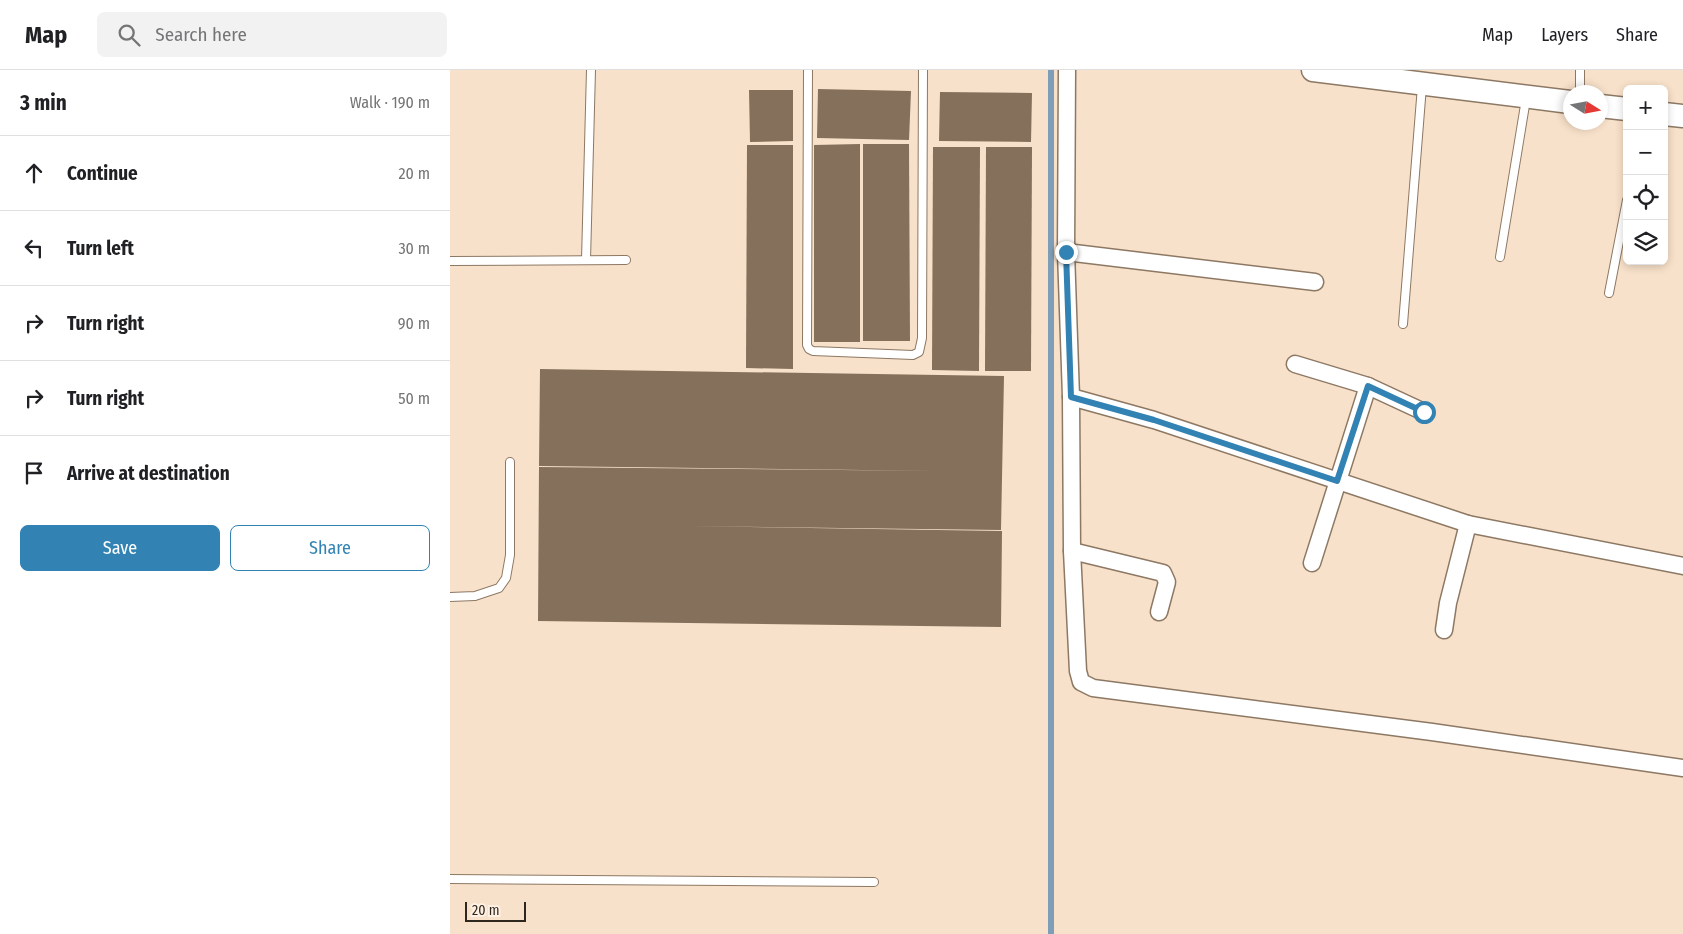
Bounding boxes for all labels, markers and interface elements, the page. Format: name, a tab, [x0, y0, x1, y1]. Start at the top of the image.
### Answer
search box	[97, 12, 447, 57]
text: Map	[25, 21, 67, 49]
icon: search	[115, 21, 143, 49]
text: Search here	[155, 23, 247, 46]
text: Map	[1482, 24, 1513, 46]
text: Layers	[1541, 24, 1588, 46]
text: Share	[1616, 24, 1658, 46]
north arrow	[1563, 85, 1608, 130]
map controls	[1623, 85, 1668, 265]
button: +	[1623, 85, 1668, 130]
text: 3 min	[20, 90, 67, 116]
text: Walk · 190 m	[350, 93, 430, 112]
button: −	[1623, 130, 1668, 175]
icon: ahead	[20, 159, 48, 187]
text: Continue	[67, 162, 138, 185]
text: 20 m	[399, 164, 430, 183]
button: locate	[1623, 175, 1668, 220]
button: layers	[1623, 220, 1668, 265]
icon: left	[20, 234, 48, 262]
text: Turn left	[67, 237, 134, 260]
text: 30 m	[398, 239, 430, 258]
route end	[1055, 241, 1078, 264]
icon: right	[20, 309, 48, 337]
text: Turn right	[67, 312, 144, 335]
text: 90 m	[398, 314, 430, 333]
icon: right	[20, 384, 48, 412]
text: Turn right	[67, 387, 144, 410]
text: 50 m	[398, 389, 430, 408]
route start	[1413, 401, 1436, 424]
icon: arrive	[20, 459, 48, 487]
text: Arrive at destination	[67, 462, 230, 485]
button: Save	[20, 525, 220, 571]
button: Share	[230, 525, 430, 571]
scale bar	[465, 899, 526, 922]
text: 20 m	[472, 902, 500, 919]

